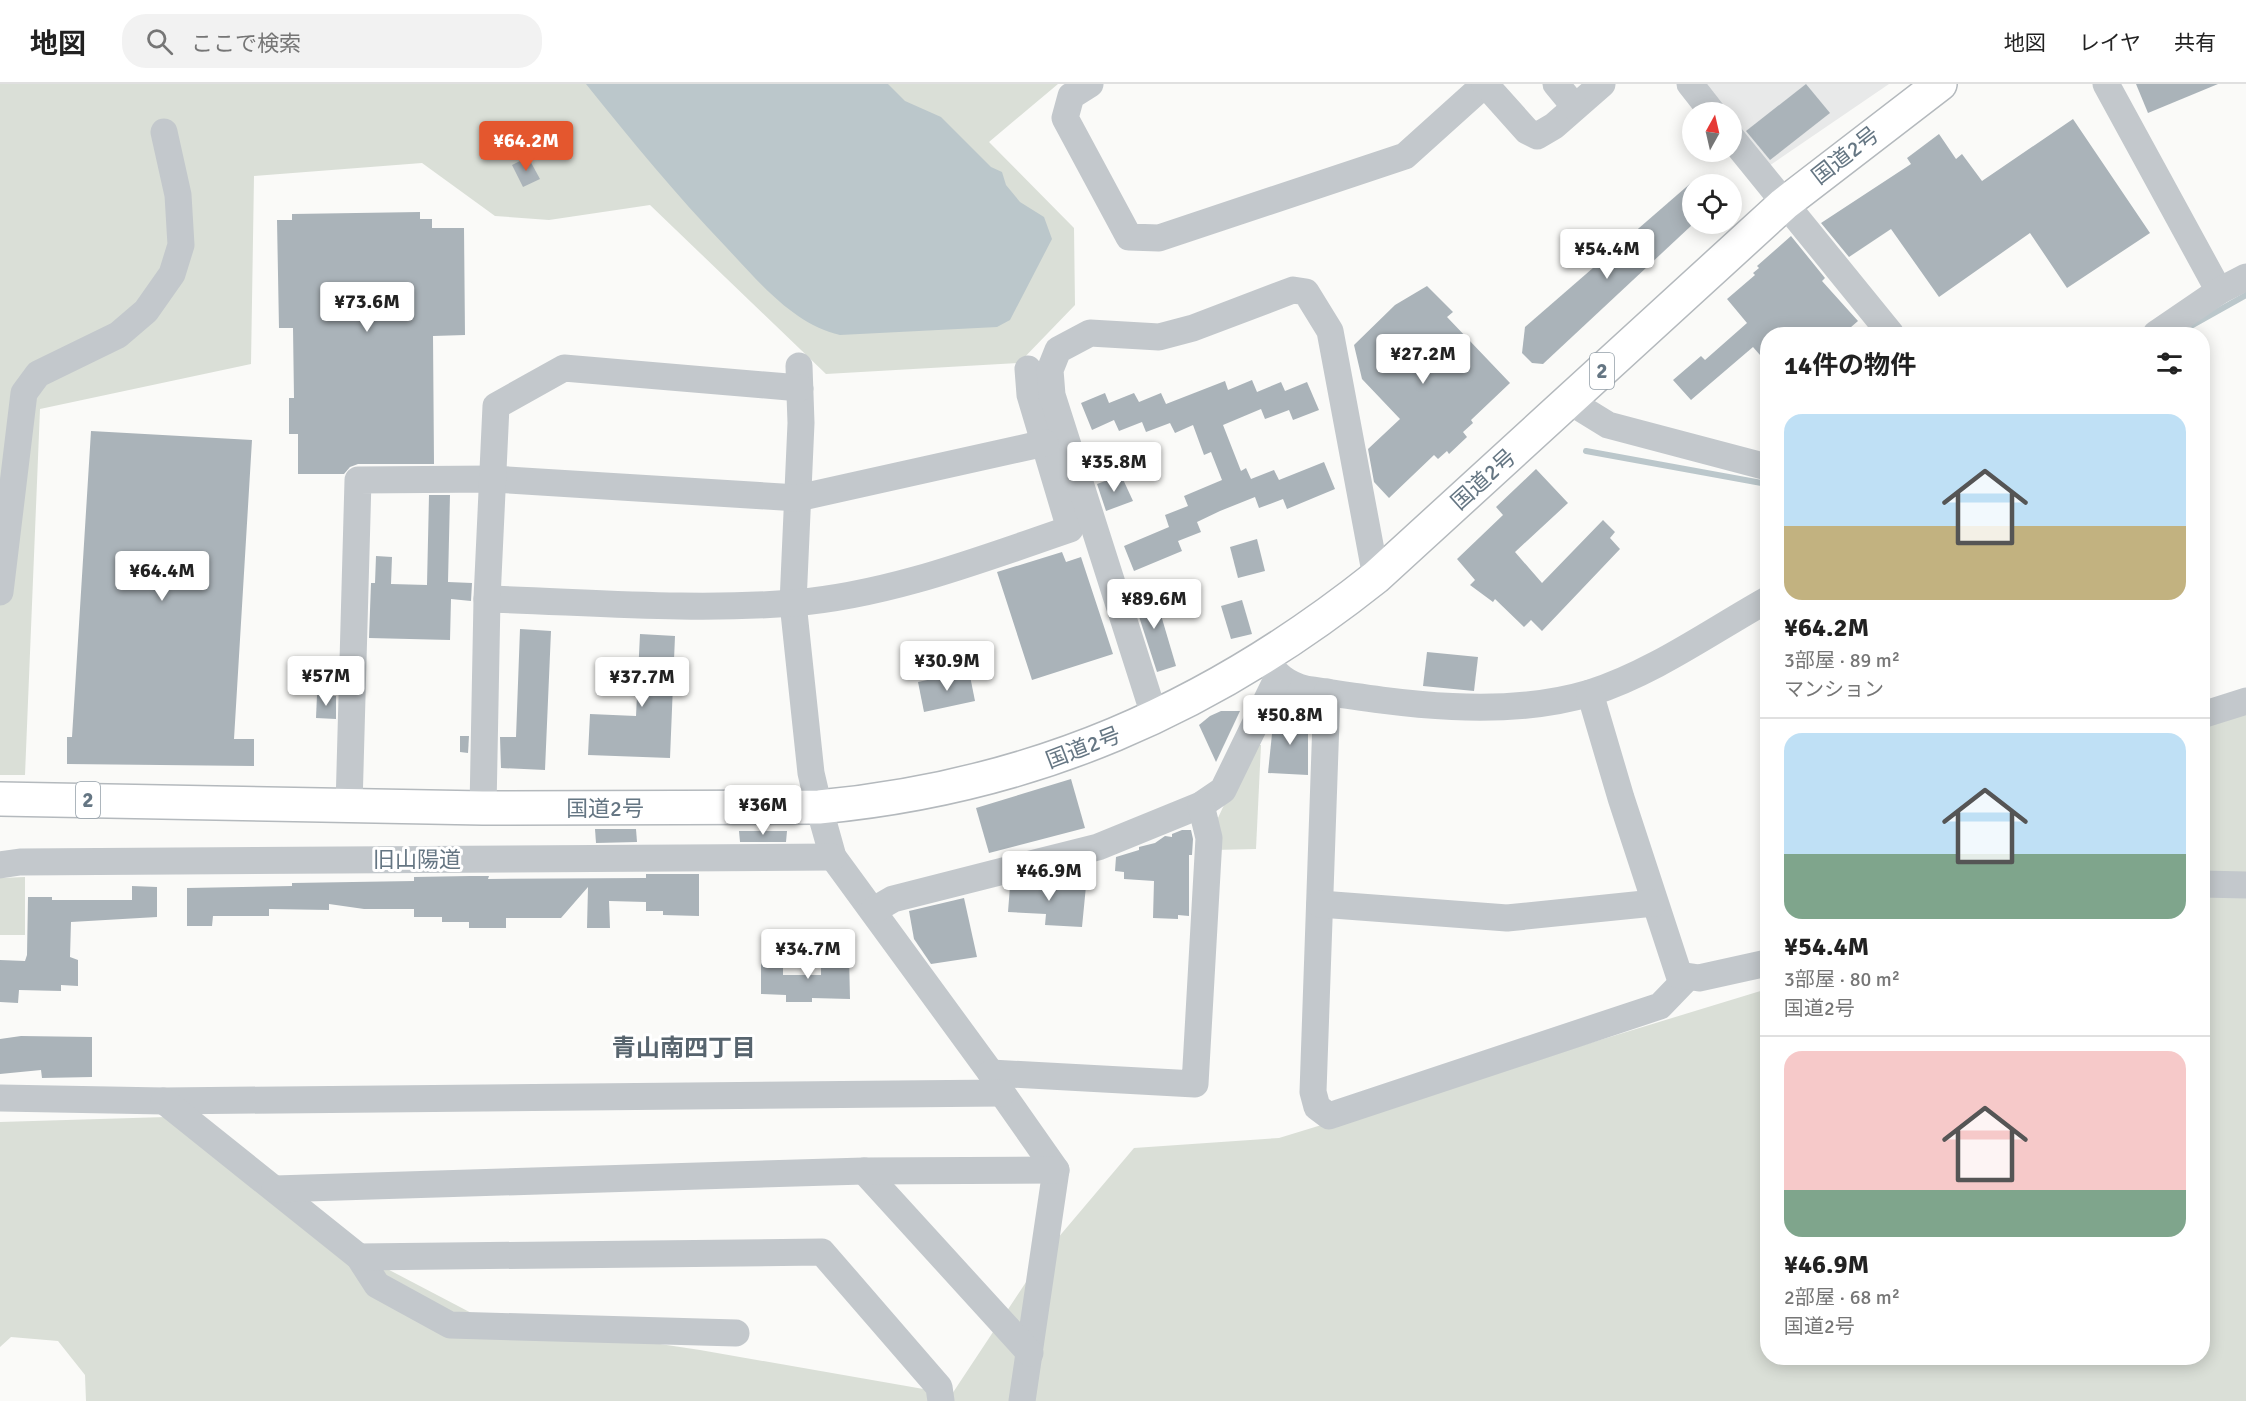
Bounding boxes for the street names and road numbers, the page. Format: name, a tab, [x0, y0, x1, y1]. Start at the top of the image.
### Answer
street label: 国道2号	[1806, 121, 1884, 190]
road number: 2	[1590, 353, 1614, 389]
street label: 国道2号	[1445, 443, 1521, 515]
street label: 国道2号	[1042, 721, 1124, 774]
road number: 2	[76, 782, 100, 818]
street label: 国道2号	[566, 795, 644, 822]
street label: 旧山陽道	[373, 846, 461, 873]

